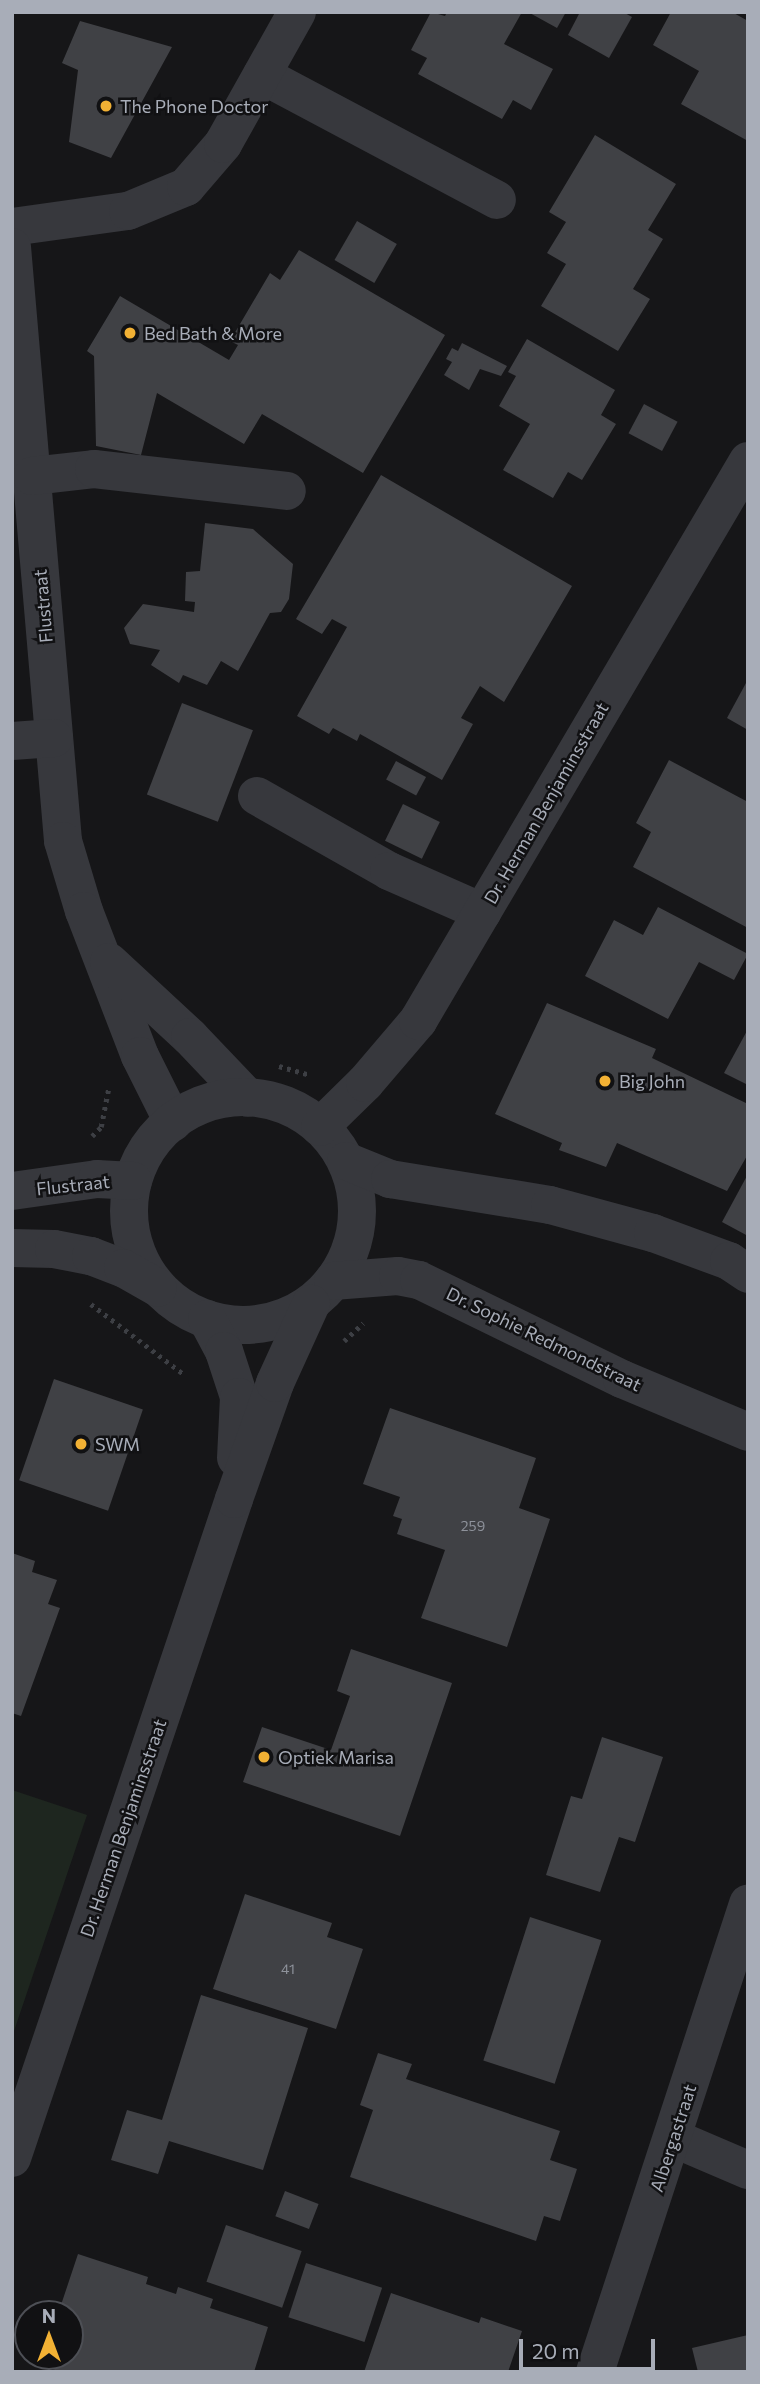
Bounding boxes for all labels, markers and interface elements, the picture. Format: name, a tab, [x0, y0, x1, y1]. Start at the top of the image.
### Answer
place label: The Phone Doctor	[120, 95, 269, 117]
marker: The Phone Doctor	[98, 98, 114, 114]
place label: Bed Bath & More	[144, 322, 282, 344]
marker: Bed Bath & More	[122, 325, 138, 341]
street label: Flustraat	[29, 568, 57, 644]
street label: Dr. Herman Benjaminsstraat	[479, 698, 613, 908]
place label: Big John	[619, 1070, 685, 1092]
marker: Big John	[597, 1073, 613, 1089]
street label: Flustraat	[35, 1170, 111, 1200]
street label: Dr. Sophie Redmondstraat	[443, 1282, 645, 1396]
place label: SWM	[95, 1433, 140, 1455]
marker: SWM	[73, 1436, 89, 1452]
house number: 259	[461, 1518, 485, 1534]
street label: Dr. Herman Benjaminsstraat	[75, 1716, 171, 1940]
place label: Optiek Marisa	[278, 1746, 394, 1768]
marker: Optiek Marisa	[256, 1749, 272, 1765]
house number: 41	[281, 1961, 295, 1977]
street label: Albergastraat	[645, 2081, 701, 2195]
north arrow	[14, 2300, 84, 2370]
text: N	[42, 2304, 56, 2327]
scale bar	[522, 2324, 658, 2368]
text: 20 m	[532, 2338, 580, 2363]

